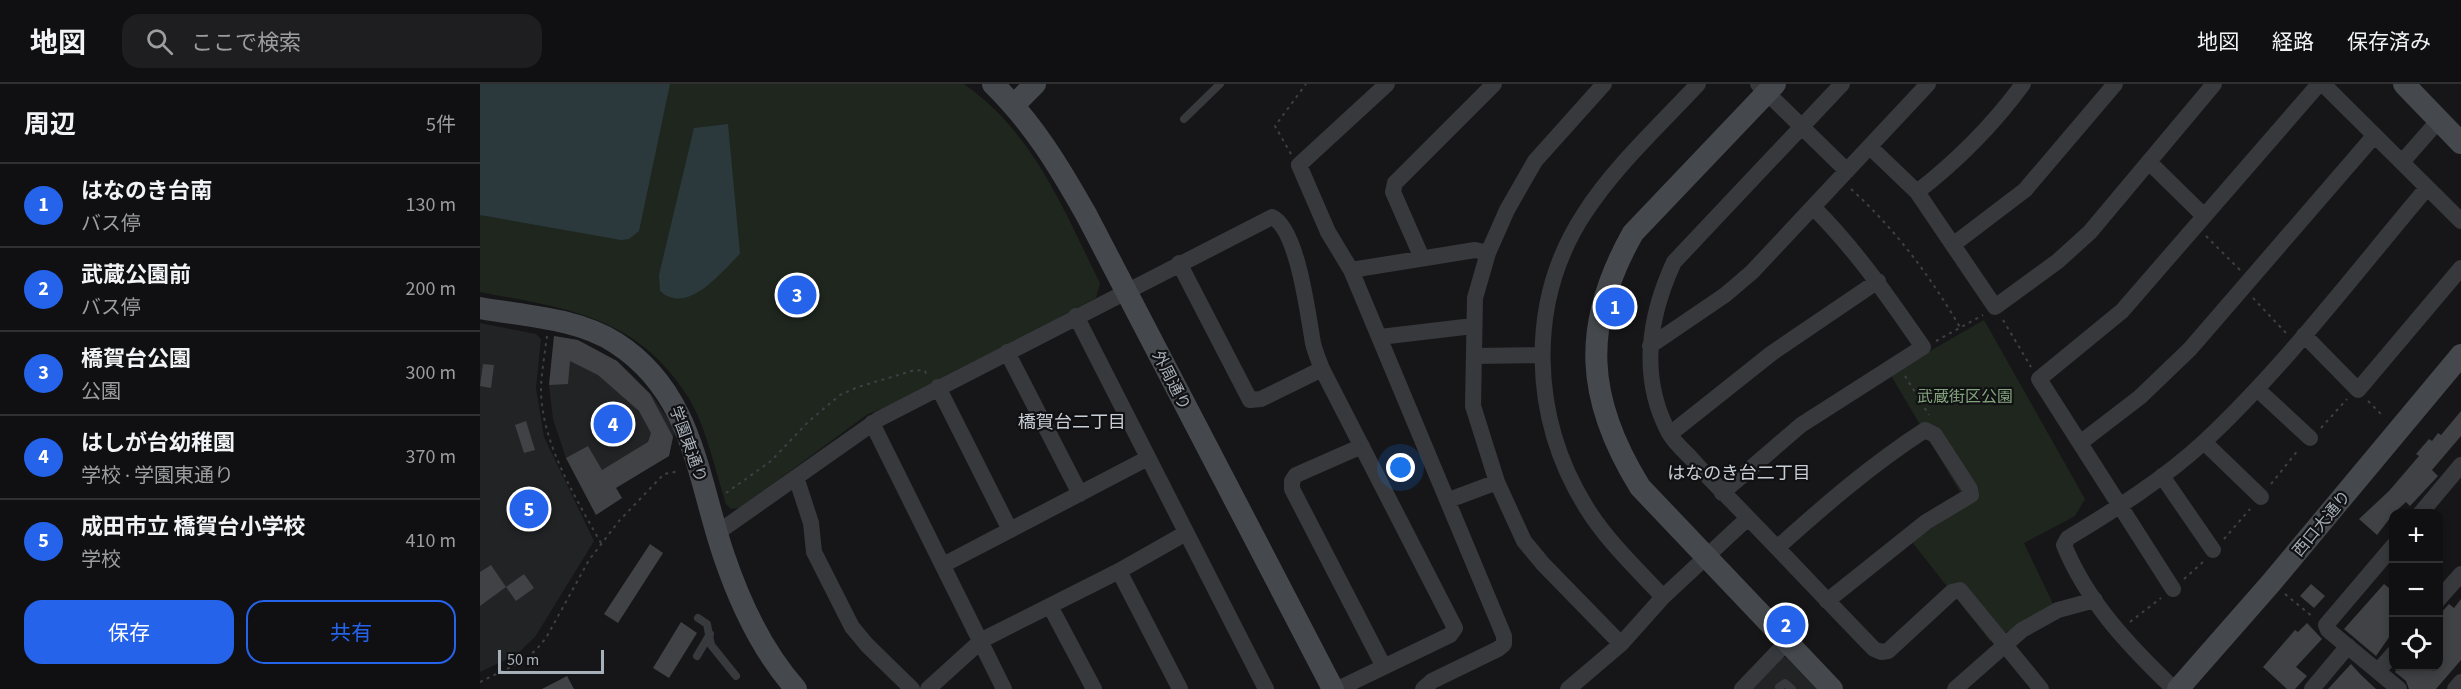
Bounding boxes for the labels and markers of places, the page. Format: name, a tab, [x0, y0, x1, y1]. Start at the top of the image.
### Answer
pin: 3	[778, 272, 816, 318]
pin: 1	[1596, 284, 1634, 330]
pin: 4	[594, 402, 632, 446]
pin: 5	[509, 486, 548, 532]
pin: 2	[1766, 602, 1806, 648]

